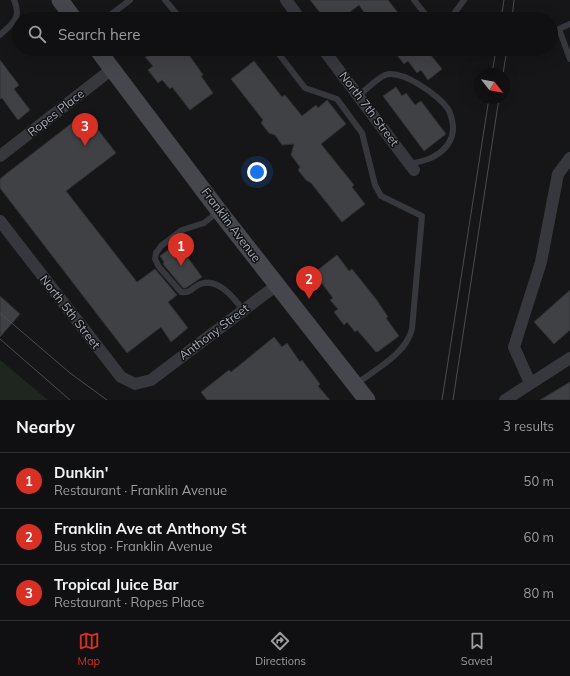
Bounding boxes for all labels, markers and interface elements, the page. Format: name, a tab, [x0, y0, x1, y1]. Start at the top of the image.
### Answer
search box	[12, 12, 558, 56]
icon: search	[26, 23, 48, 45]
text: Search here	[58, 25, 140, 44]
street label: North 7th Street	[336, 68, 402, 149]
north arrow	[474, 68, 510, 104]
street label: Ropes Place	[24, 86, 87, 139]
pin: 3	[72, 113, 98, 146]
your location	[247, 162, 267, 182]
street label: Franklin Avenue	[199, 185, 264, 265]
pin: 1	[168, 233, 194, 266]
pin: 2	[296, 266, 322, 299]
street label: North 5th Street	[37, 272, 104, 352]
street label: Anthony Street	[176, 300, 252, 363]
text: Nearby	[16, 416, 75, 437]
text: 3 results	[503, 418, 554, 434]
text: Dunkin'	[54, 463, 108, 482]
text: 1	[25, 473, 33, 489]
text: 50 m	[524, 473, 554, 489]
text: Restaurant · Franklin Avenue	[54, 482, 227, 498]
text: Franklin Ave at Anthony St	[54, 519, 247, 538]
text: 2	[25, 529, 33, 545]
text: 60 m	[524, 529, 554, 545]
text: Bus stop · Franklin Avenue	[54, 538, 213, 554]
text: Tropical Juice Bar	[54, 575, 178, 594]
text: 3	[25, 585, 33, 601]
text: 80 m	[524, 585, 554, 601]
text: Restaurant · Ropes Place	[54, 594, 204, 610]
tab: Map	[77, 630, 100, 668]
tab: Directions	[255, 630, 306, 668]
tab: Saved	[461, 630, 493, 668]

